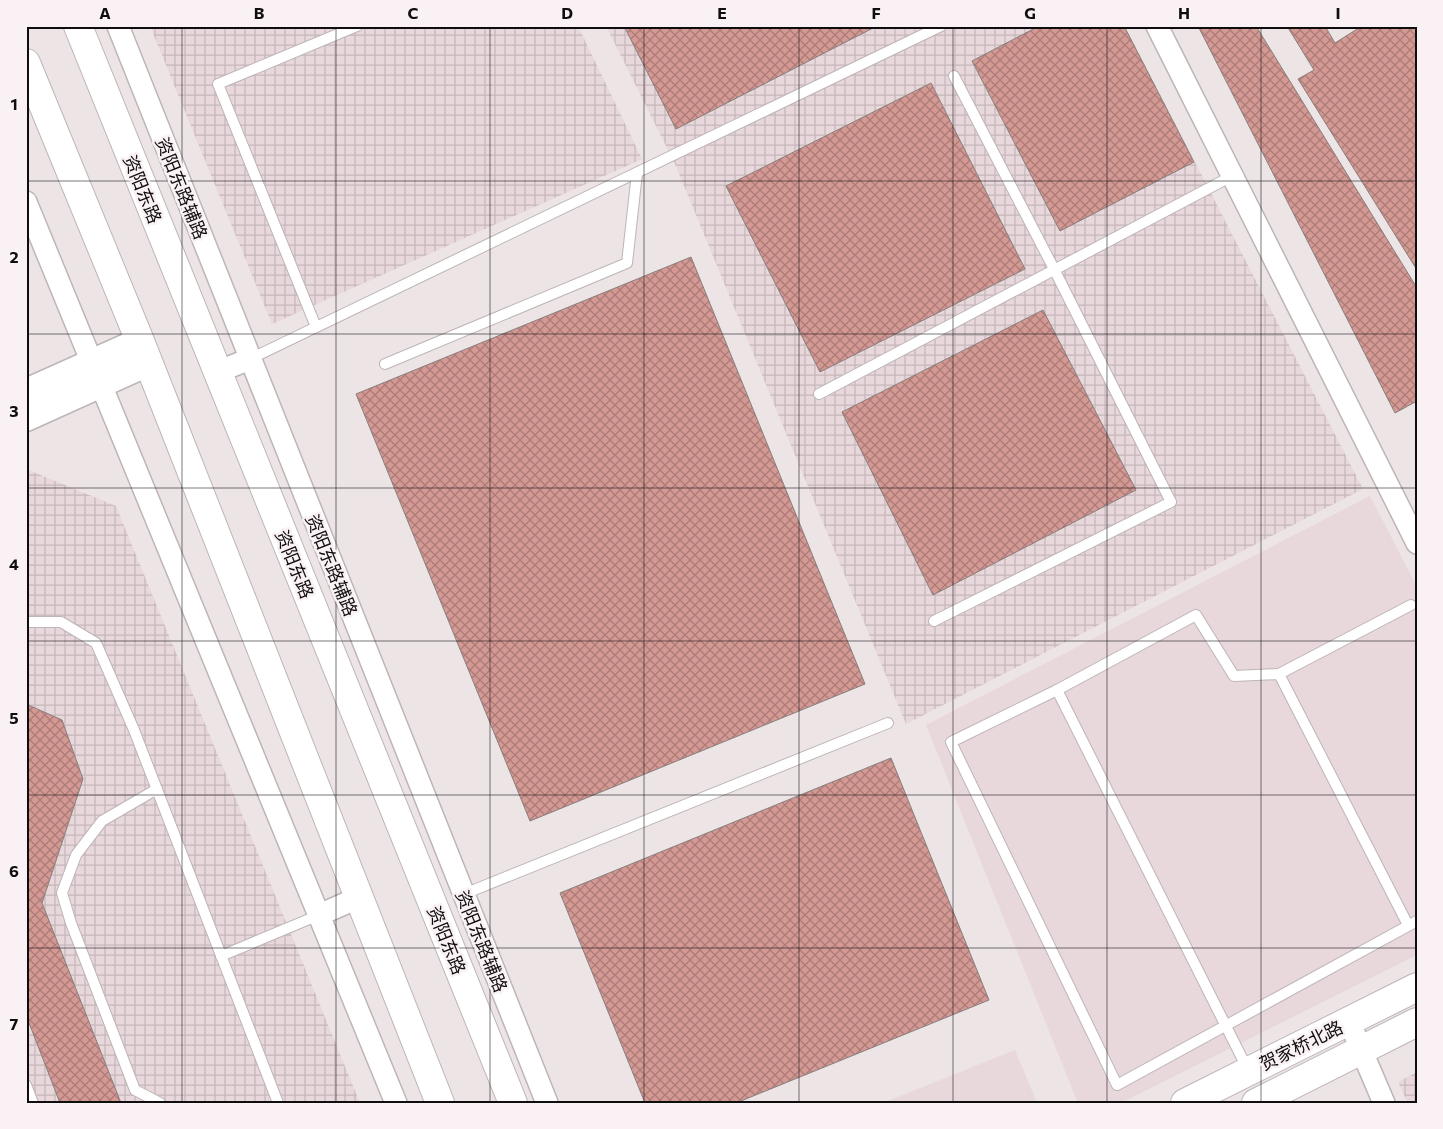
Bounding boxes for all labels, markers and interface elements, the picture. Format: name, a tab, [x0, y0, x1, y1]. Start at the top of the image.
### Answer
text: A	[99, 3, 111, 22]
text: B	[254, 3, 265, 22]
text: C	[408, 3, 419, 22]
text: D	[561, 3, 573, 22]
text: E	[717, 3, 727, 22]
text: F	[871, 3, 881, 22]
text: G	[1024, 3, 1036, 22]
text: H	[1178, 3, 1190, 22]
text: I	[1335, 3, 1341, 22]
text: 1	[10, 94, 18, 113]
street label: 资阳东路辅路	[152, 134, 212, 242]
street label: 资阳东路	[119, 152, 167, 226]
text: 2	[9, 247, 19, 266]
text: 3	[9, 401, 19, 420]
street label: 资阳东路辅路	[302, 511, 362, 619]
street label: 资阳东路	[271, 527, 319, 601]
text: 4	[9, 554, 19, 573]
text: 5	[9, 708, 19, 727]
text: 6	[9, 861, 19, 880]
street label: 资阳东路辅路	[452, 887, 512, 995]
street label: 资阳东路	[423, 903, 471, 977]
text: 7	[10, 1014, 19, 1033]
street label: 贺家桥北路	[1256, 1015, 1346, 1075]

